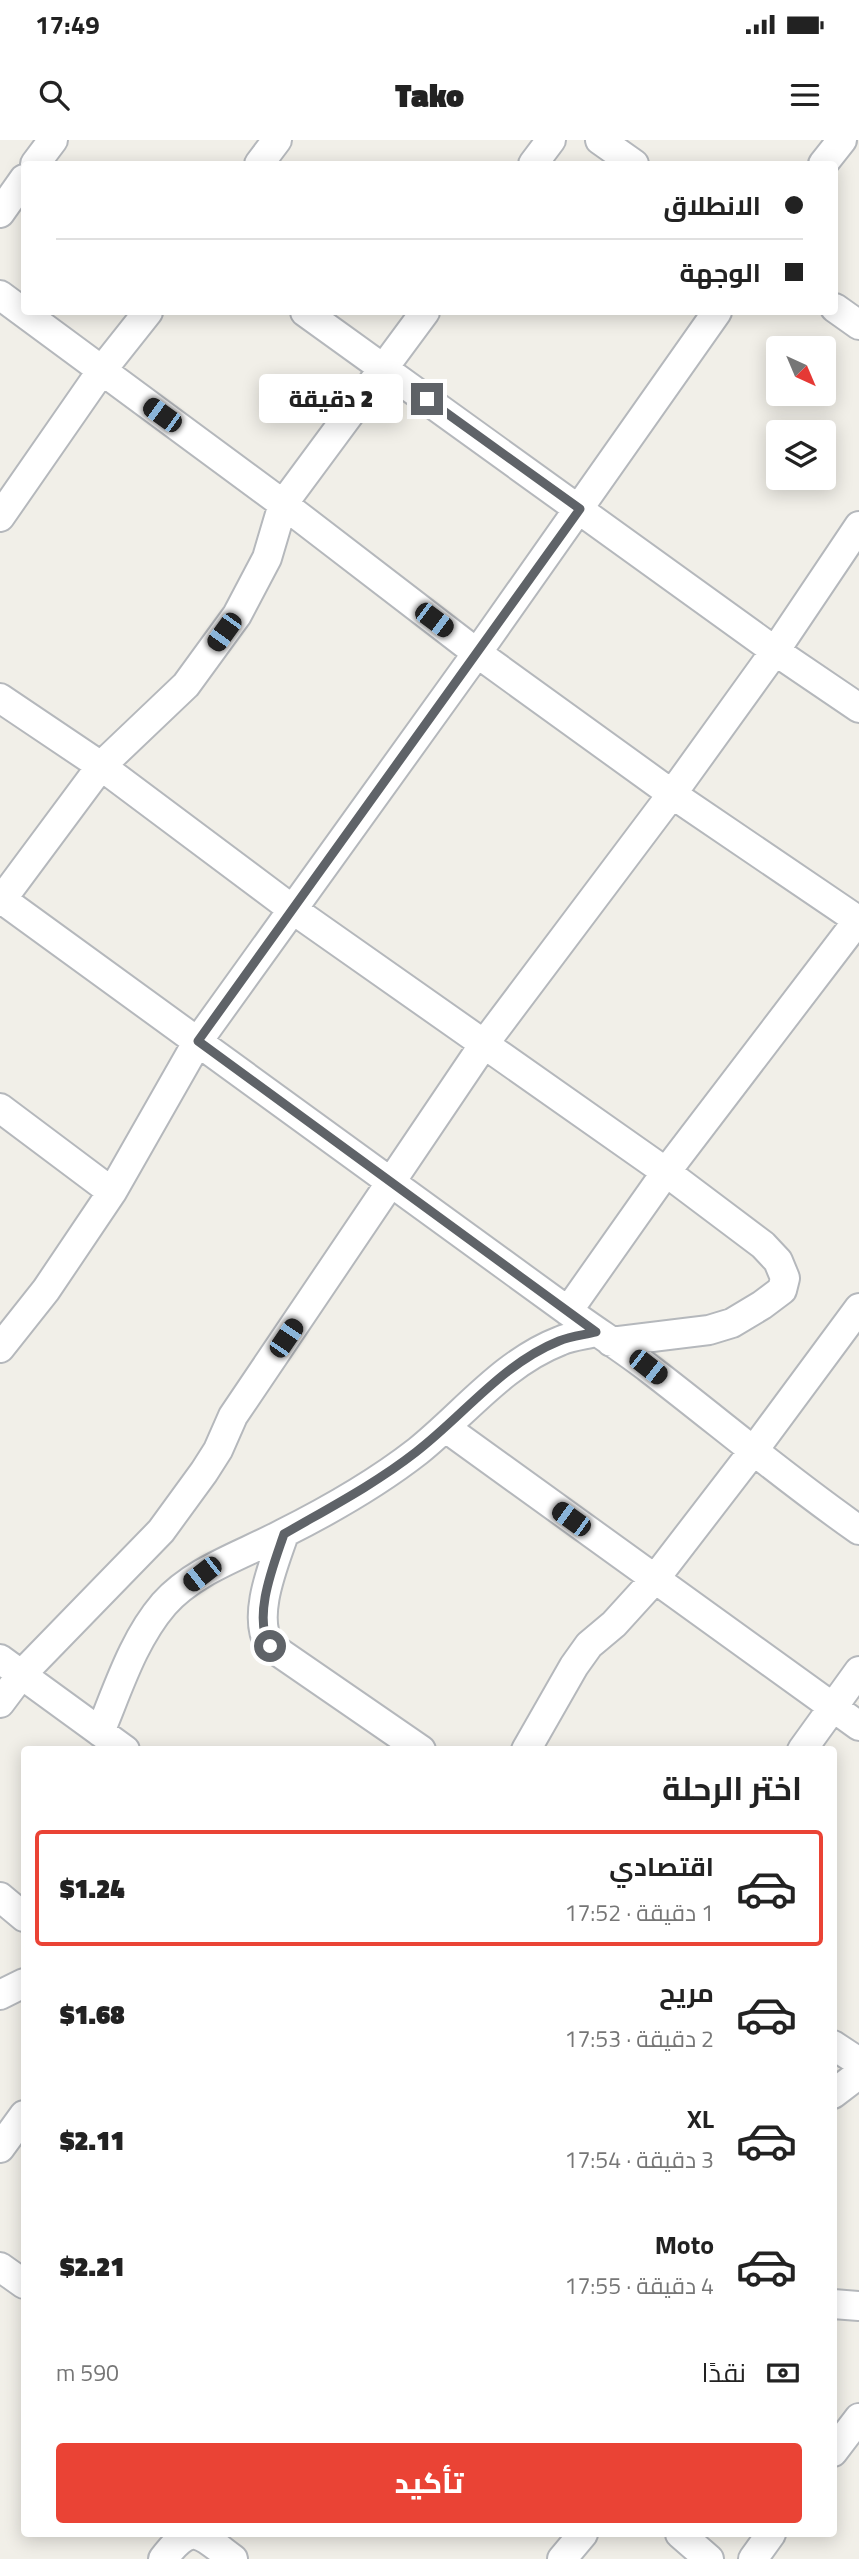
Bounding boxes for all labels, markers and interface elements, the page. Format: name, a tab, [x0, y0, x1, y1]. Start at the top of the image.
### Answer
text: 17:49	[35, 5, 100, 44]
text: Tako	[395, 71, 464, 119]
icon: search	[35, 76, 73, 114]
icon: menu	[786, 76, 824, 114]
text: الانطلاق	[663, 186, 761, 225]
text: الوجهة	[680, 253, 761, 292]
north arrow	[766, 336, 836, 406]
map controls	[766, 336, 836, 490]
callout: 2 دقيقة	[259, 374, 402, 424]
text: 2 دقيقة	[289, 381, 373, 416]
route end	[411, 383, 443, 415]
car	[139, 394, 186, 436]
button: layers	[766, 420, 836, 490]
car	[411, 599, 458, 641]
car	[204, 609, 245, 655]
car	[266, 1315, 307, 1361]
car	[625, 1346, 672, 1388]
car	[548, 1498, 595, 1540]
car	[179, 1553, 226, 1595]
route start	[254, 1630, 286, 1662]
text: اختر الرحلة	[662, 1764, 802, 1812]
text: اقتصادي	[609, 1847, 714, 1886]
icon: car	[735, 1857, 798, 1920]
text: $1.24	[60, 1869, 125, 1908]
text: 1 دقيقة · 17:52	[565, 1895, 714, 1930]
text: مريح	[659, 1973, 714, 2012]
icon: car	[735, 1983, 798, 2046]
text: $1.68	[60, 1995, 125, 2034]
text: 2 دقيقة · 17:53	[565, 2021, 714, 2056]
text: XL	[687, 2099, 714, 2138]
icon: car	[735, 2109, 798, 2172]
text: $2.11	[60, 2121, 125, 2160]
text: 3 دقيقة · 17:54	[565, 2142, 714, 2177]
text: Moto	[655, 2225, 714, 2264]
icon: car	[735, 2235, 798, 2298]
text: $2.21	[60, 2247, 125, 2286]
text: 4 دقيقة · 17:55	[565, 2268, 714, 2303]
text: نقدًا	[702, 2353, 746, 2392]
icon: cash	[764, 2354, 802, 2392]
text: 590 m	[56, 2355, 119, 2390]
button: تأكيد	[56, 2443, 802, 2523]

